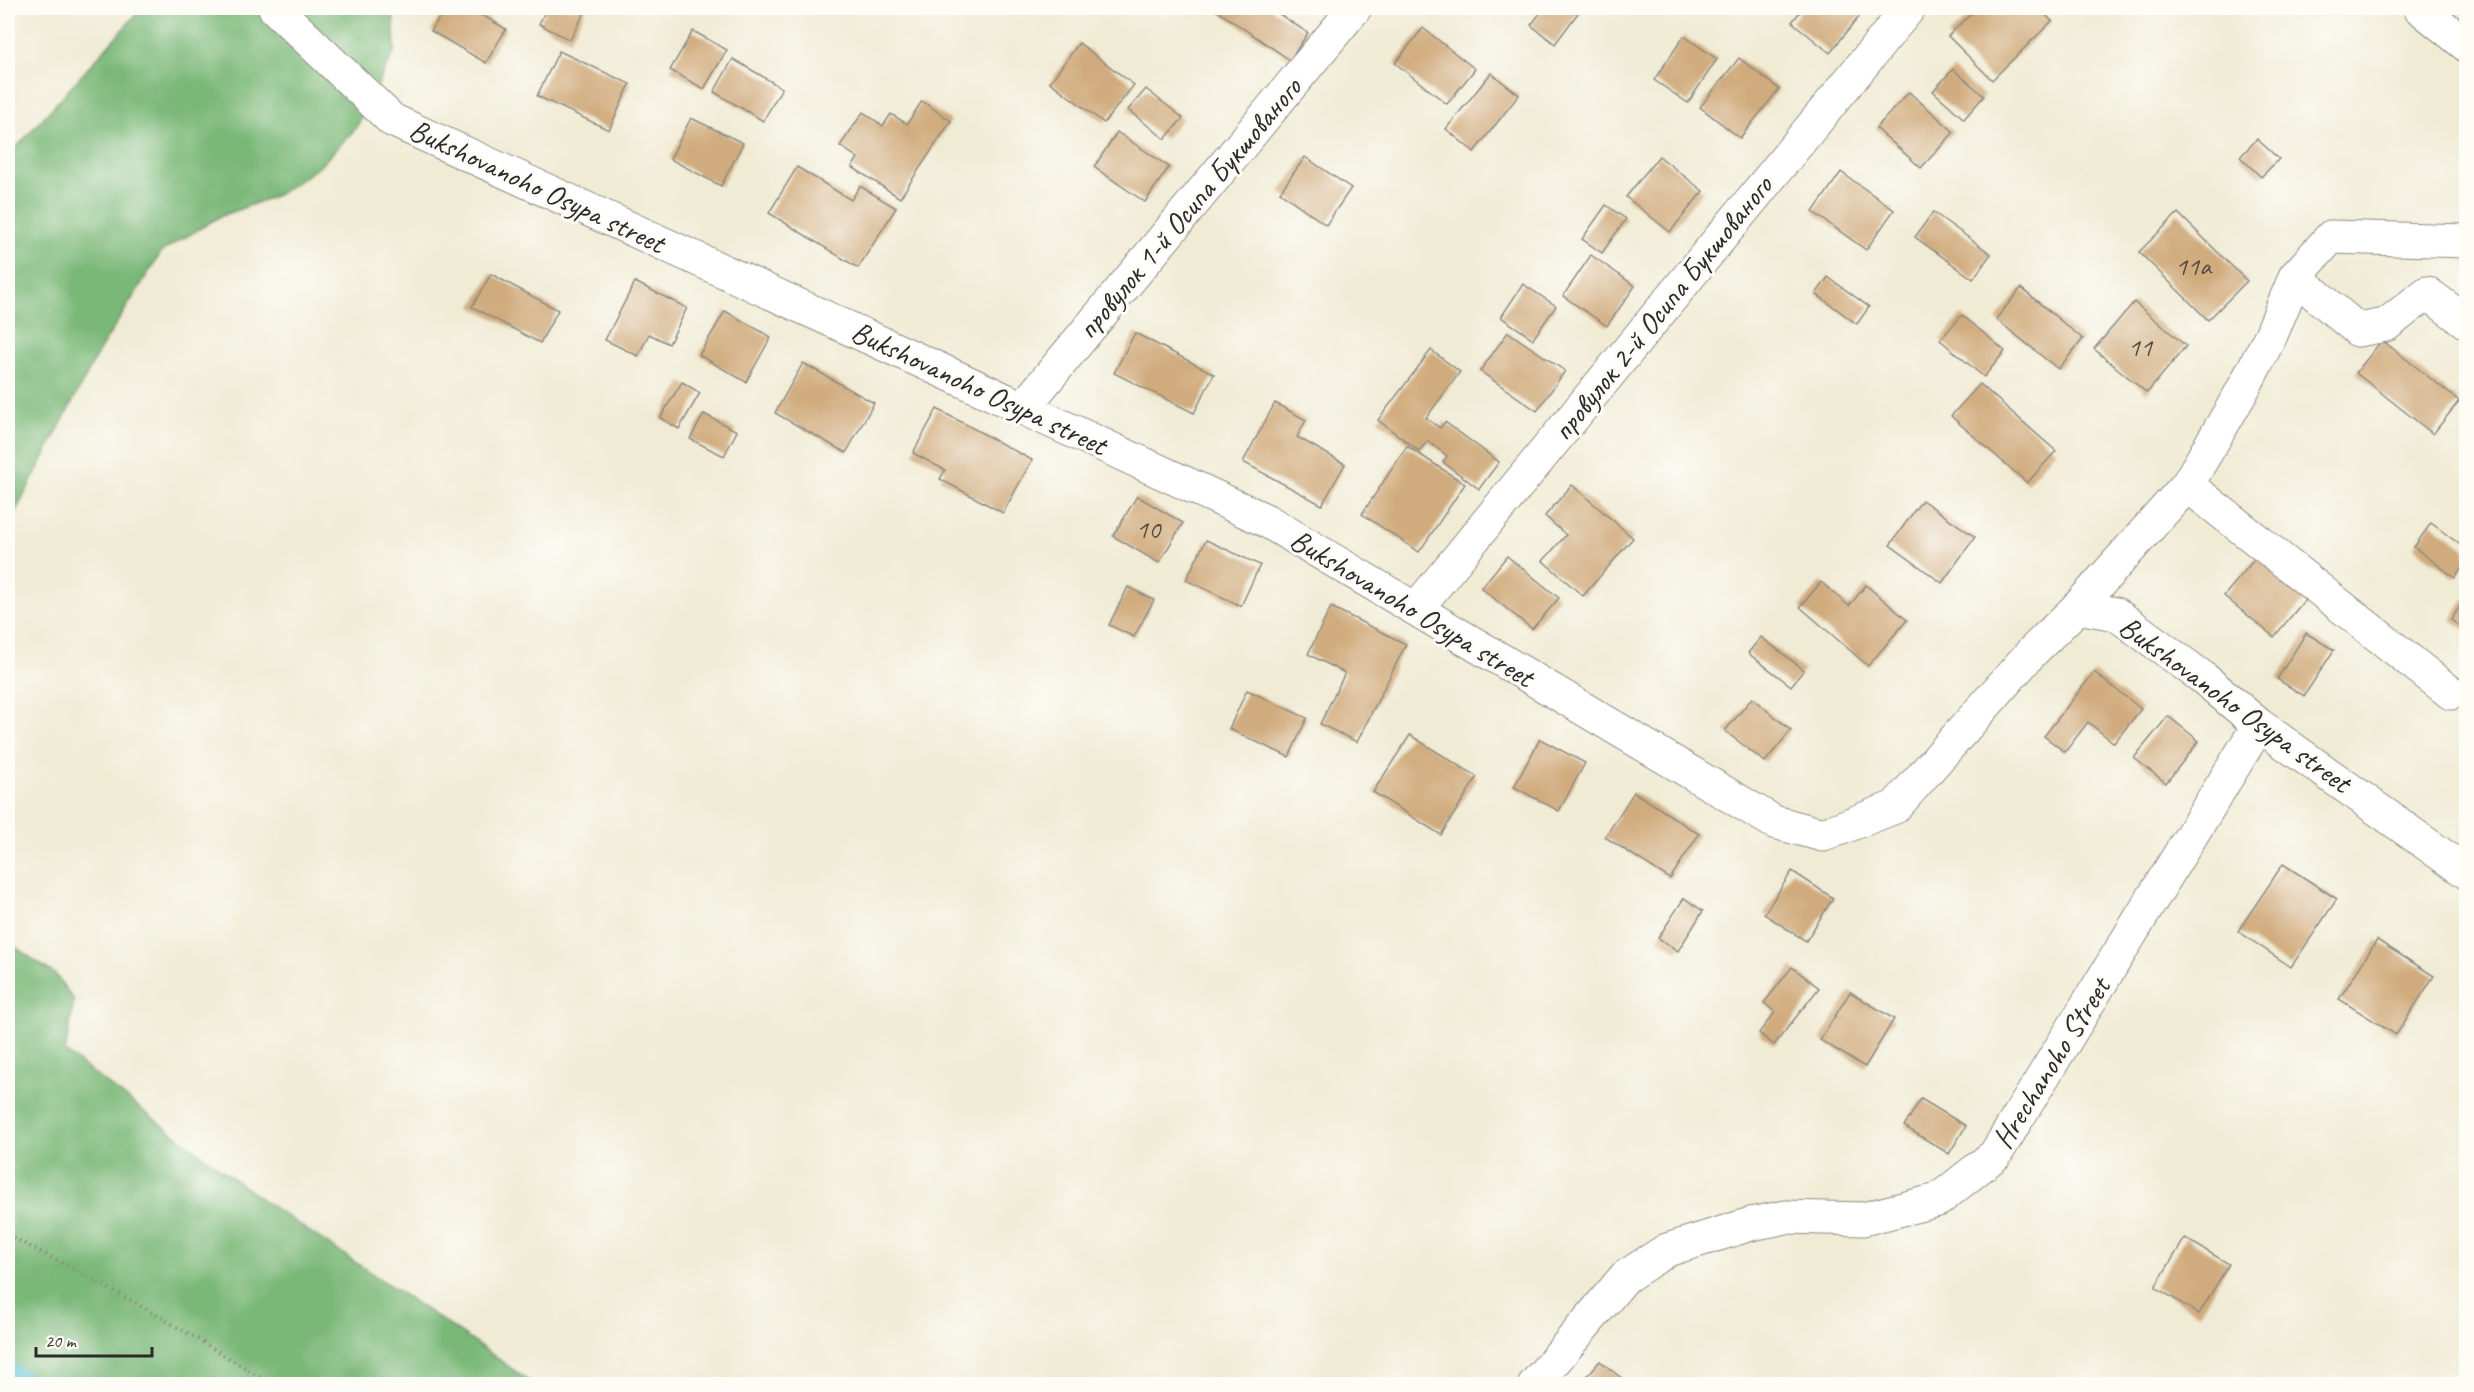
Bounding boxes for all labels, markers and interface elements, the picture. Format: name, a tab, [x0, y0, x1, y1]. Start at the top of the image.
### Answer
street label: провулок 1-й Осипа Букшованого	[1068, 68, 1311, 347]
street label: Bukshovanoho Osypa street	[403, 110, 673, 263]
street label: провулок 2-й Осипа Букшованого	[1543, 167, 1781, 448]
house number: 11а	[2175, 249, 2213, 283]
street label: Bukshovanoho Osypa street	[845, 312, 1115, 465]
house number: 11	[2128, 330, 2154, 364]
house number: 10	[1136, 512, 1162, 546]
street label: Bukshovanoho Osypa street	[1283, 520, 1543, 697]
street label: Bukshovanoho Osypa street	[2112, 607, 2361, 803]
street label: Hrechanoho Street	[1984, 968, 2120, 1155]
scale bar	[36, 1320, 152, 1358]
text: 20 m	[45, 1330, 78, 1352]

